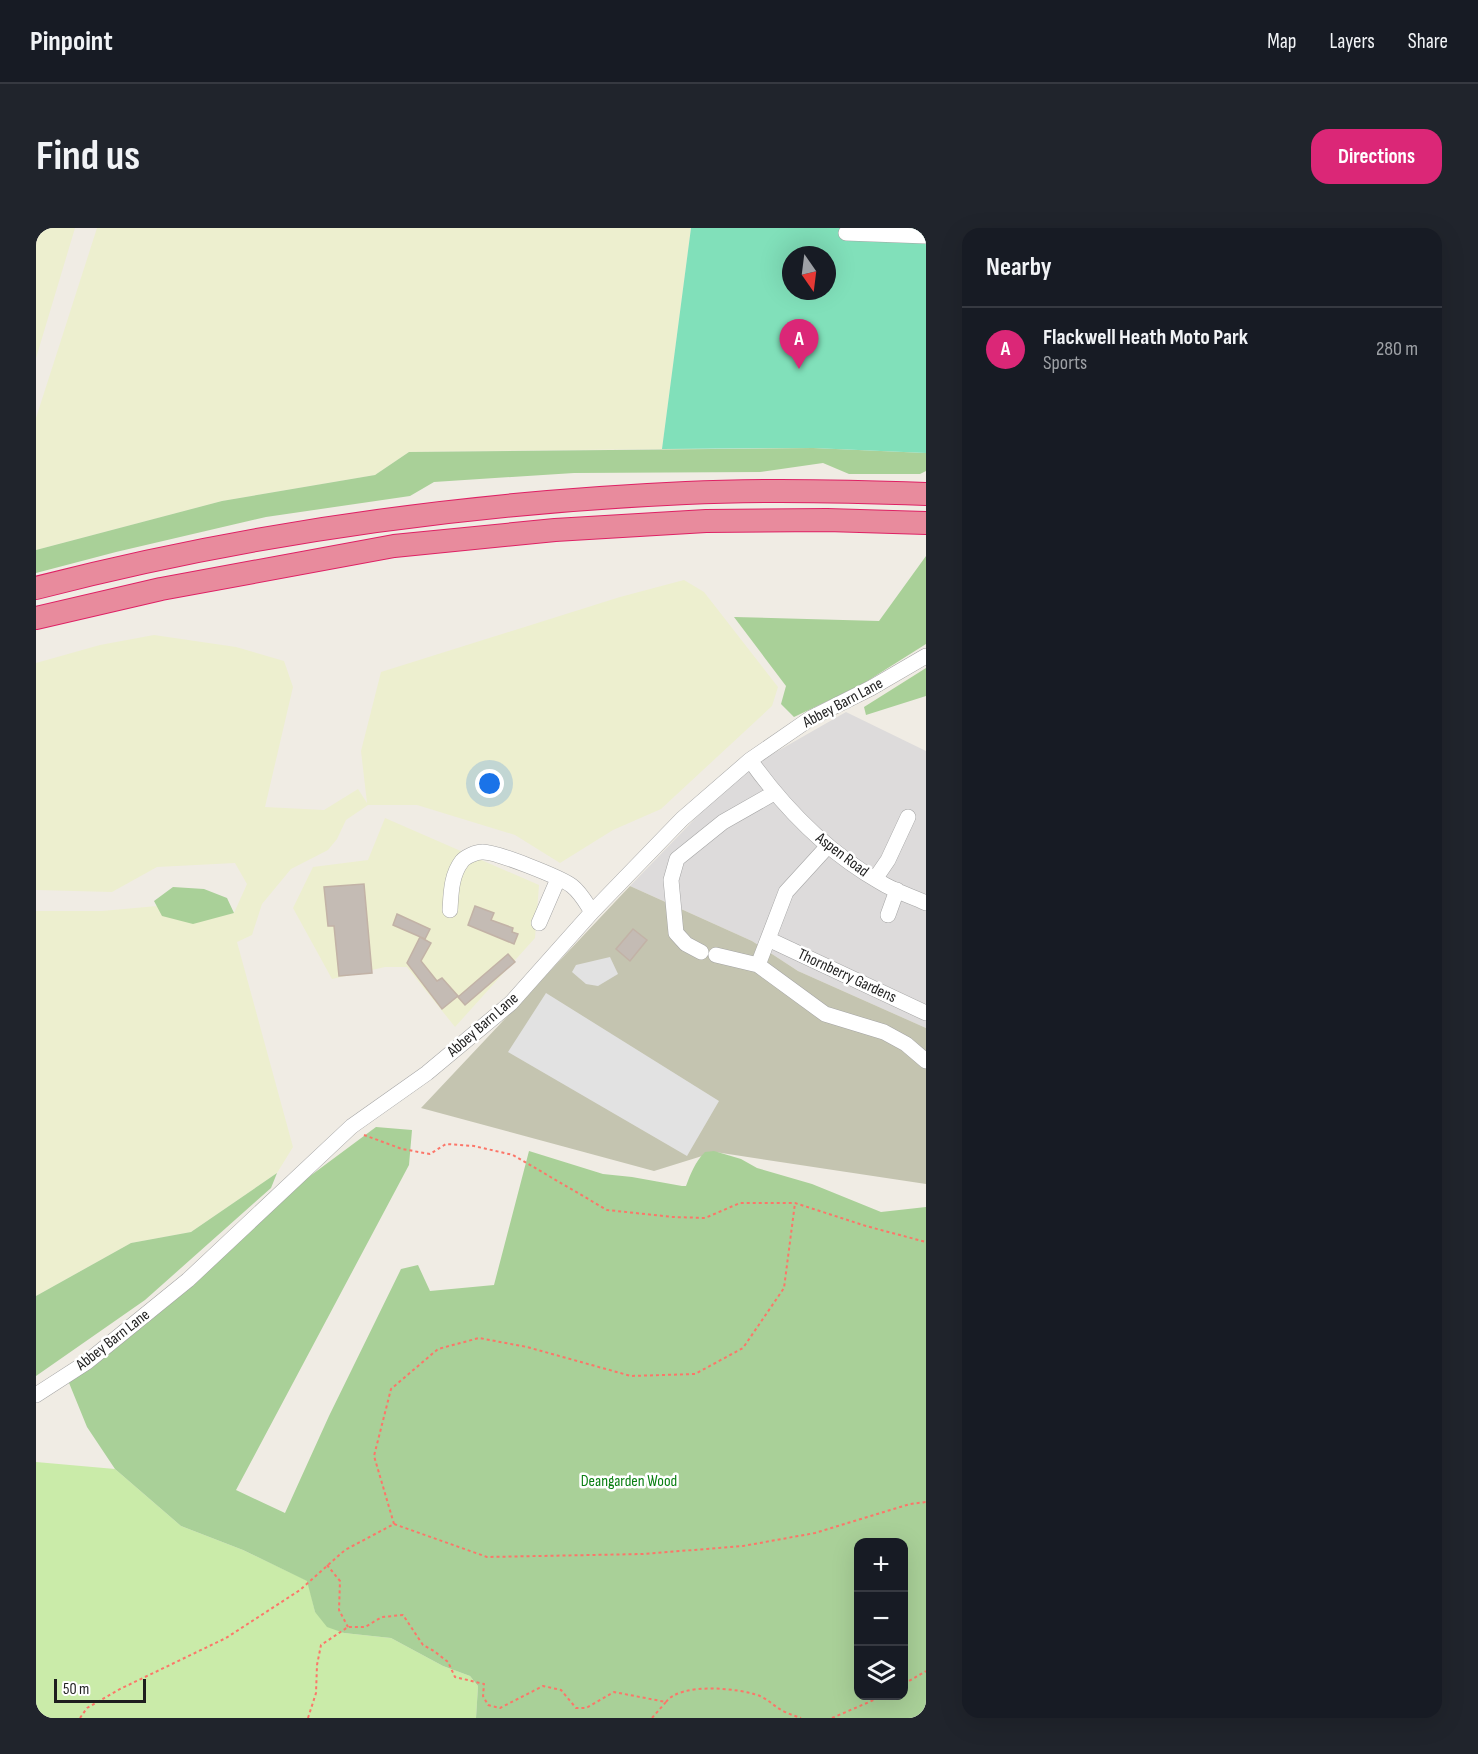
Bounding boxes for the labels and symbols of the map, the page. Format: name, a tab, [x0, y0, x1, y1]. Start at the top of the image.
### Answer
north arrow	[782, 246, 836, 300]
pin: A	[780, 320, 819, 369]
street label: Abbey Barn Lane	[799, 674, 886, 733]
your location	[475, 769, 504, 798]
street label: Aspen Road	[811, 828, 872, 881]
street label: Thornberry Gardens	[795, 945, 899, 1007]
street label: Abbey Barn Lane	[443, 989, 522, 1062]
street label: Abbey Barn Lane	[72, 1305, 154, 1375]
park label: Deangarden Wood	[581, 1472, 677, 1491]
scale bar	[54, 1676, 146, 1704]

